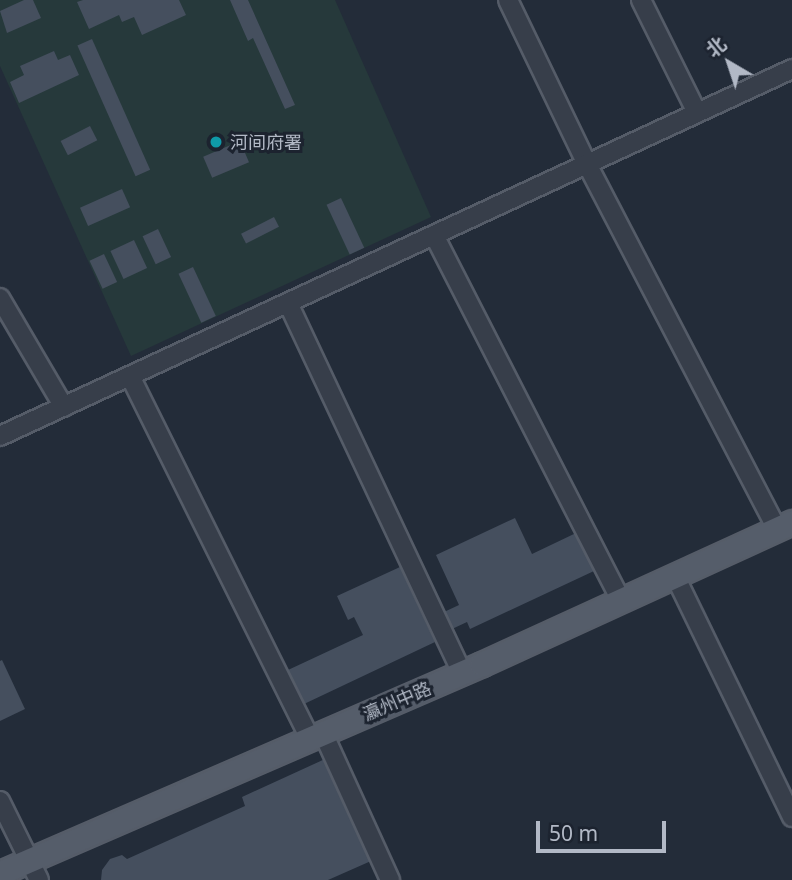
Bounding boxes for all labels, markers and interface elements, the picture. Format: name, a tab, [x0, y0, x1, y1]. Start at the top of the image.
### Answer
north arrow	[694, 28, 764, 98]
text: 北	[700, 31, 731, 63]
place label: 河间府署	[230, 131, 302, 153]
marker: 河间府署	[208, 134, 224, 150]
street label: 瀛州中路	[360, 677, 434, 725]
scale bar	[540, 806, 670, 850]
text: 50 m	[549, 819, 598, 847]

